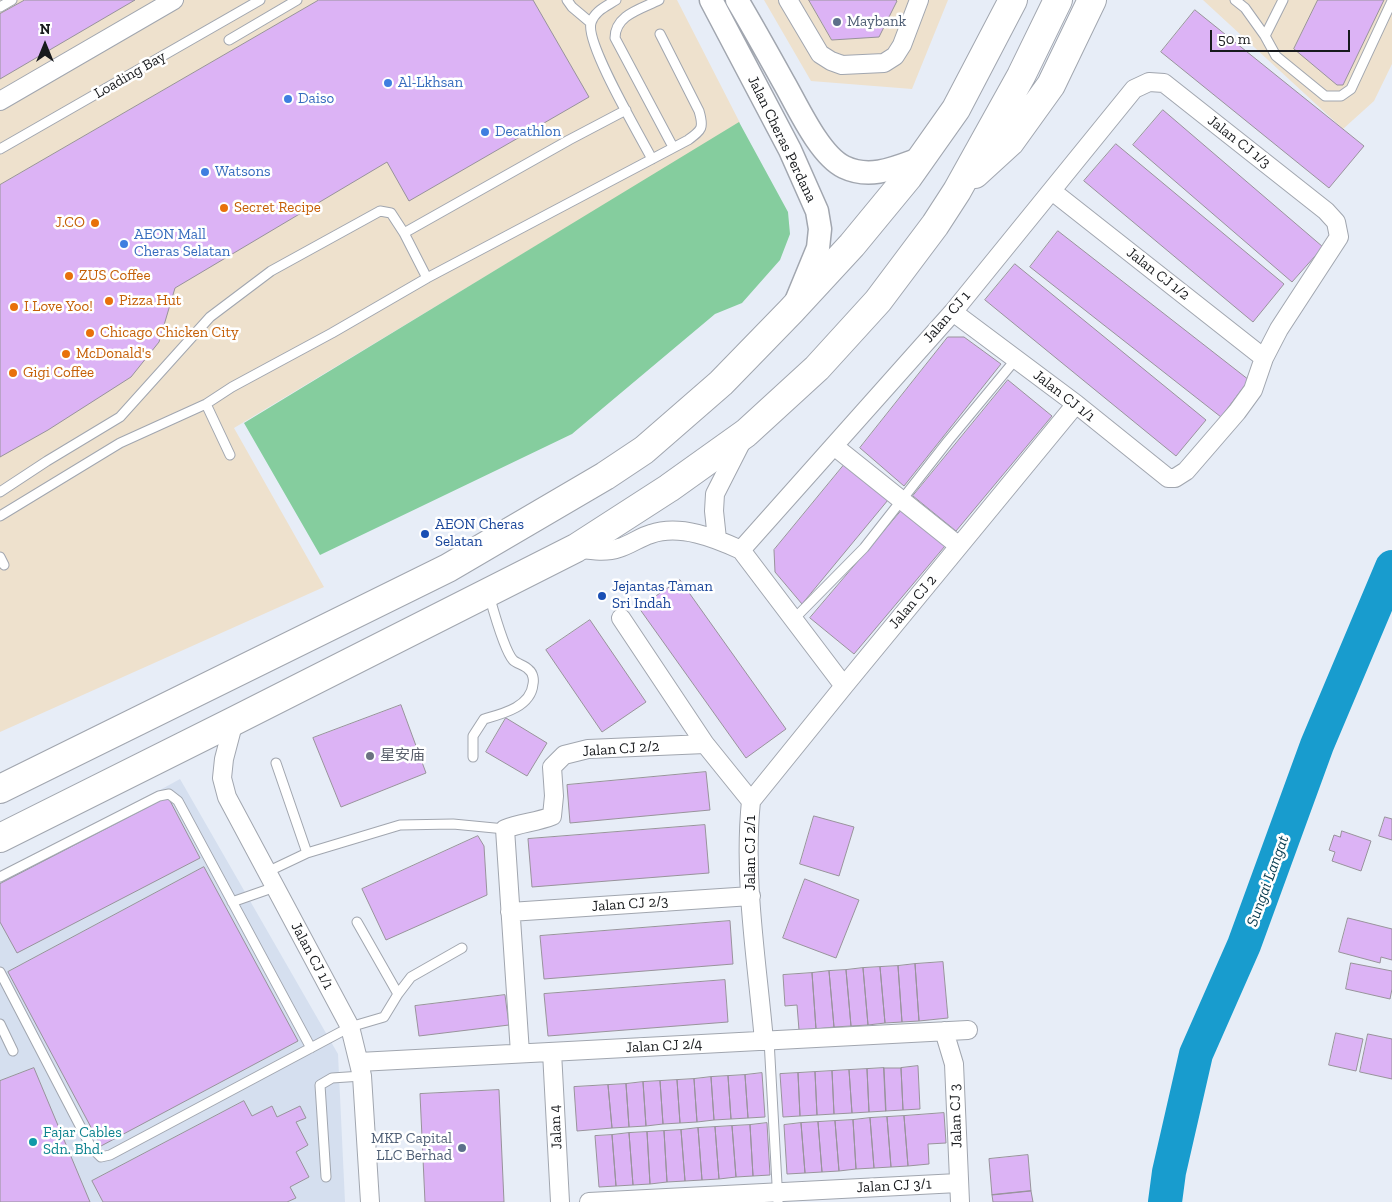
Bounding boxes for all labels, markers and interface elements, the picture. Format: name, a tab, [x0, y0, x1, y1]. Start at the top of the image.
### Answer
place label: Maybank	[847, 13, 906, 31]
marker: Maybank	[831, 16, 843, 28]
north arrow	[20, 20, 70, 70]
scale bar	[1212, 20, 1352, 52]
text: N	[40, 21, 50, 38]
text: 50 m	[1218, 30, 1251, 48]
street label: Loading Bay	[91, 47, 169, 103]
street label: Jalan Cheras Perdana	[744, 73, 820, 205]
place label: Al-Lkhsan	[398, 74, 463, 92]
marker: Al-Lkhsan	[382, 77, 394, 89]
place label: Daiso	[298, 90, 334, 108]
marker: Daiso	[282, 93, 294, 105]
street label: Jalan CJ 1/3	[1204, 112, 1274, 172]
place label: Decathlon	[495, 123, 561, 141]
marker: Decathlon	[479, 126, 491, 138]
place label: Watsons	[215, 163, 271, 181]
marker: Watsons	[199, 166, 211, 178]
place label: Secret Recipe	[234, 199, 321, 217]
marker: Secret Recipe	[218, 202, 230, 214]
place label: J.CO	[55, 214, 85, 232]
marker: J.CO	[89, 217, 101, 229]
place label: AEON Mall Cheras Selatan	[134, 226, 230, 261]
marker: AEON Mall Cheras Selatan	[118, 238, 130, 250]
street label: Jalan CJ 1/2	[1123, 244, 1193, 304]
place label: ZUS Coffee	[79, 267, 150, 285]
marker: ZUS Coffee	[63, 270, 75, 282]
street label: Jalan CJ 1	[920, 287, 974, 347]
place label: Pizza Hut	[119, 292, 181, 310]
marker: Pizza Hut	[103, 295, 115, 307]
place label: I Love Yoo!	[24, 298, 93, 316]
marker: I Love Yoo!	[8, 301, 20, 313]
place label: Chicago Chicken City	[100, 324, 239, 342]
marker: Chicago Chicken City	[84, 327, 96, 339]
place label: McDonald's	[76, 345, 151, 363]
marker: McDonald's	[60, 348, 72, 360]
place label: Gigi Coffee	[23, 364, 94, 382]
street label: Jalan CJ 1/1	[1030, 366, 1098, 426]
marker: Gigi Coffee	[7, 367, 19, 379]
place label: AEON Cheras Selatan	[435, 516, 524, 551]
marker: AEON Cheras Selatan	[419, 528, 431, 540]
street label: Jalan CJ 2	[885, 571, 941, 633]
place label: Jejantas Taman Sri Indah	[612, 578, 713, 613]
marker: Jejantas Taman Sri Indah	[596, 590, 608, 602]
street label: Jalan CJ 2/2	[582, 737, 660, 761]
place label: 星安庙	[380, 747, 425, 765]
marker: 星安庙	[364, 750, 376, 762]
street label: Jalan CJ 2/1	[742, 815, 760, 891]
water label: Sungai Langat	[1243, 833, 1293, 929]
street label: Jalan CJ 2/3	[591, 892, 669, 916]
street label: Jalan CJ 1/1	[287, 919, 337, 993]
street label: Jalan CJ 2/4	[625, 1035, 703, 1057]
street label: Jalan CJ 3	[946, 1084, 966, 1148]
street label: Jalan 4	[546, 1104, 566, 1150]
place label: Fajar Cables Sdn. Bhd.	[43, 1124, 122, 1159]
place label: MKP Capital LLC Berhad	[371, 1130, 452, 1165]
marker: Fajar Cables Sdn. Bhd.	[27, 1136, 39, 1148]
marker: MKP Capital LLC Berhad	[456, 1142, 468, 1154]
street label: Jalan CJ 3/1	[856, 1175, 932, 1197]

